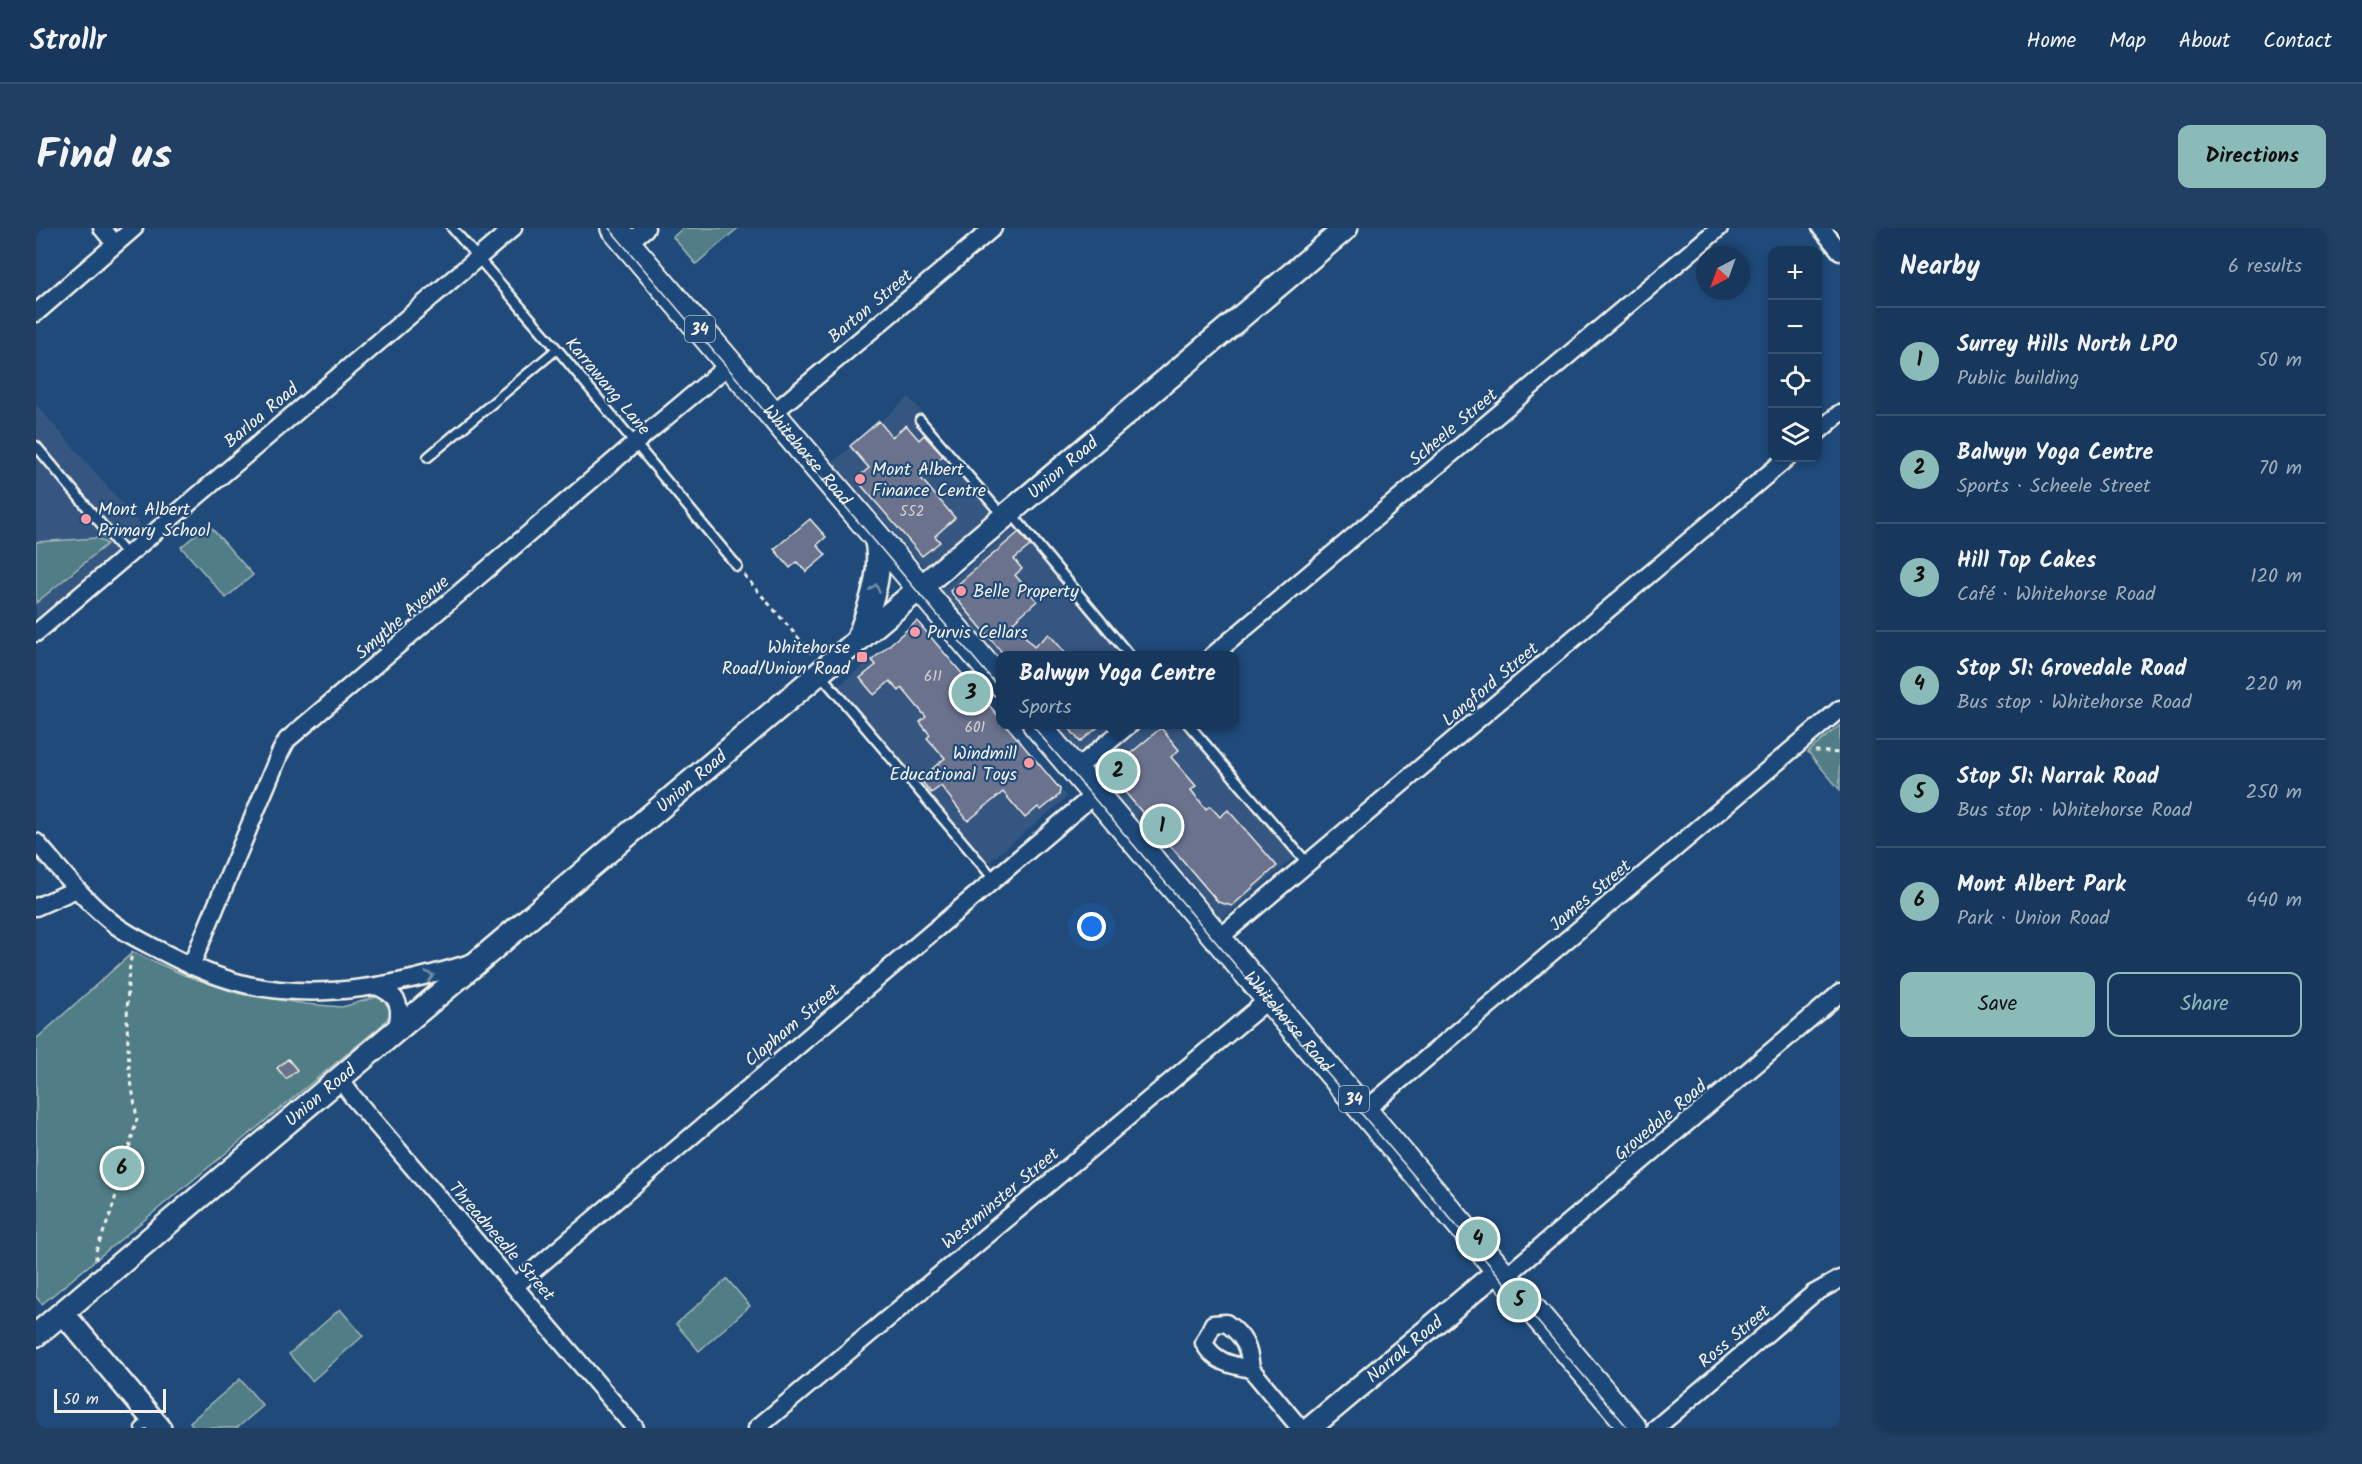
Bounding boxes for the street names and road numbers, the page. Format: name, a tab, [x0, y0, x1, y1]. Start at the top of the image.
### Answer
street label: Barton Street	[822, 262, 921, 352]
road number: 34	[685, 316, 715, 342]
street label: Karrawang Lane	[557, 331, 657, 443]
street label: Barloa Road	[218, 375, 307, 456]
street label: Scheele Street	[1403, 381, 1506, 474]
street label: Whitehorse Road	[754, 399, 858, 514]
street label: Union Road	[1021, 429, 1106, 507]
street label: Smythe Avenue	[349, 569, 457, 668]
street label: Langford Street	[1436, 635, 1547, 735]
street label: Union Road	[650, 743, 735, 821]
street label: James Street	[1543, 852, 1639, 939]
street label: Whitehorse Road	[1235, 965, 1340, 1081]
street label: Clapham Street	[739, 977, 848, 1075]
street label: Union Road	[279, 1057, 364, 1135]
street label: Grovedale Road	[1608, 1073, 1715, 1169]
road number: 34	[1339, 1086, 1369, 1112]
street label: Westminster Street	[936, 1140, 1067, 1257]
street label: Threadneedle Street	[440, 1176, 562, 1309]
street label: Ross Street	[1692, 1297, 1778, 1376]
street label: Narrak Road	[1360, 1309, 1451, 1391]

